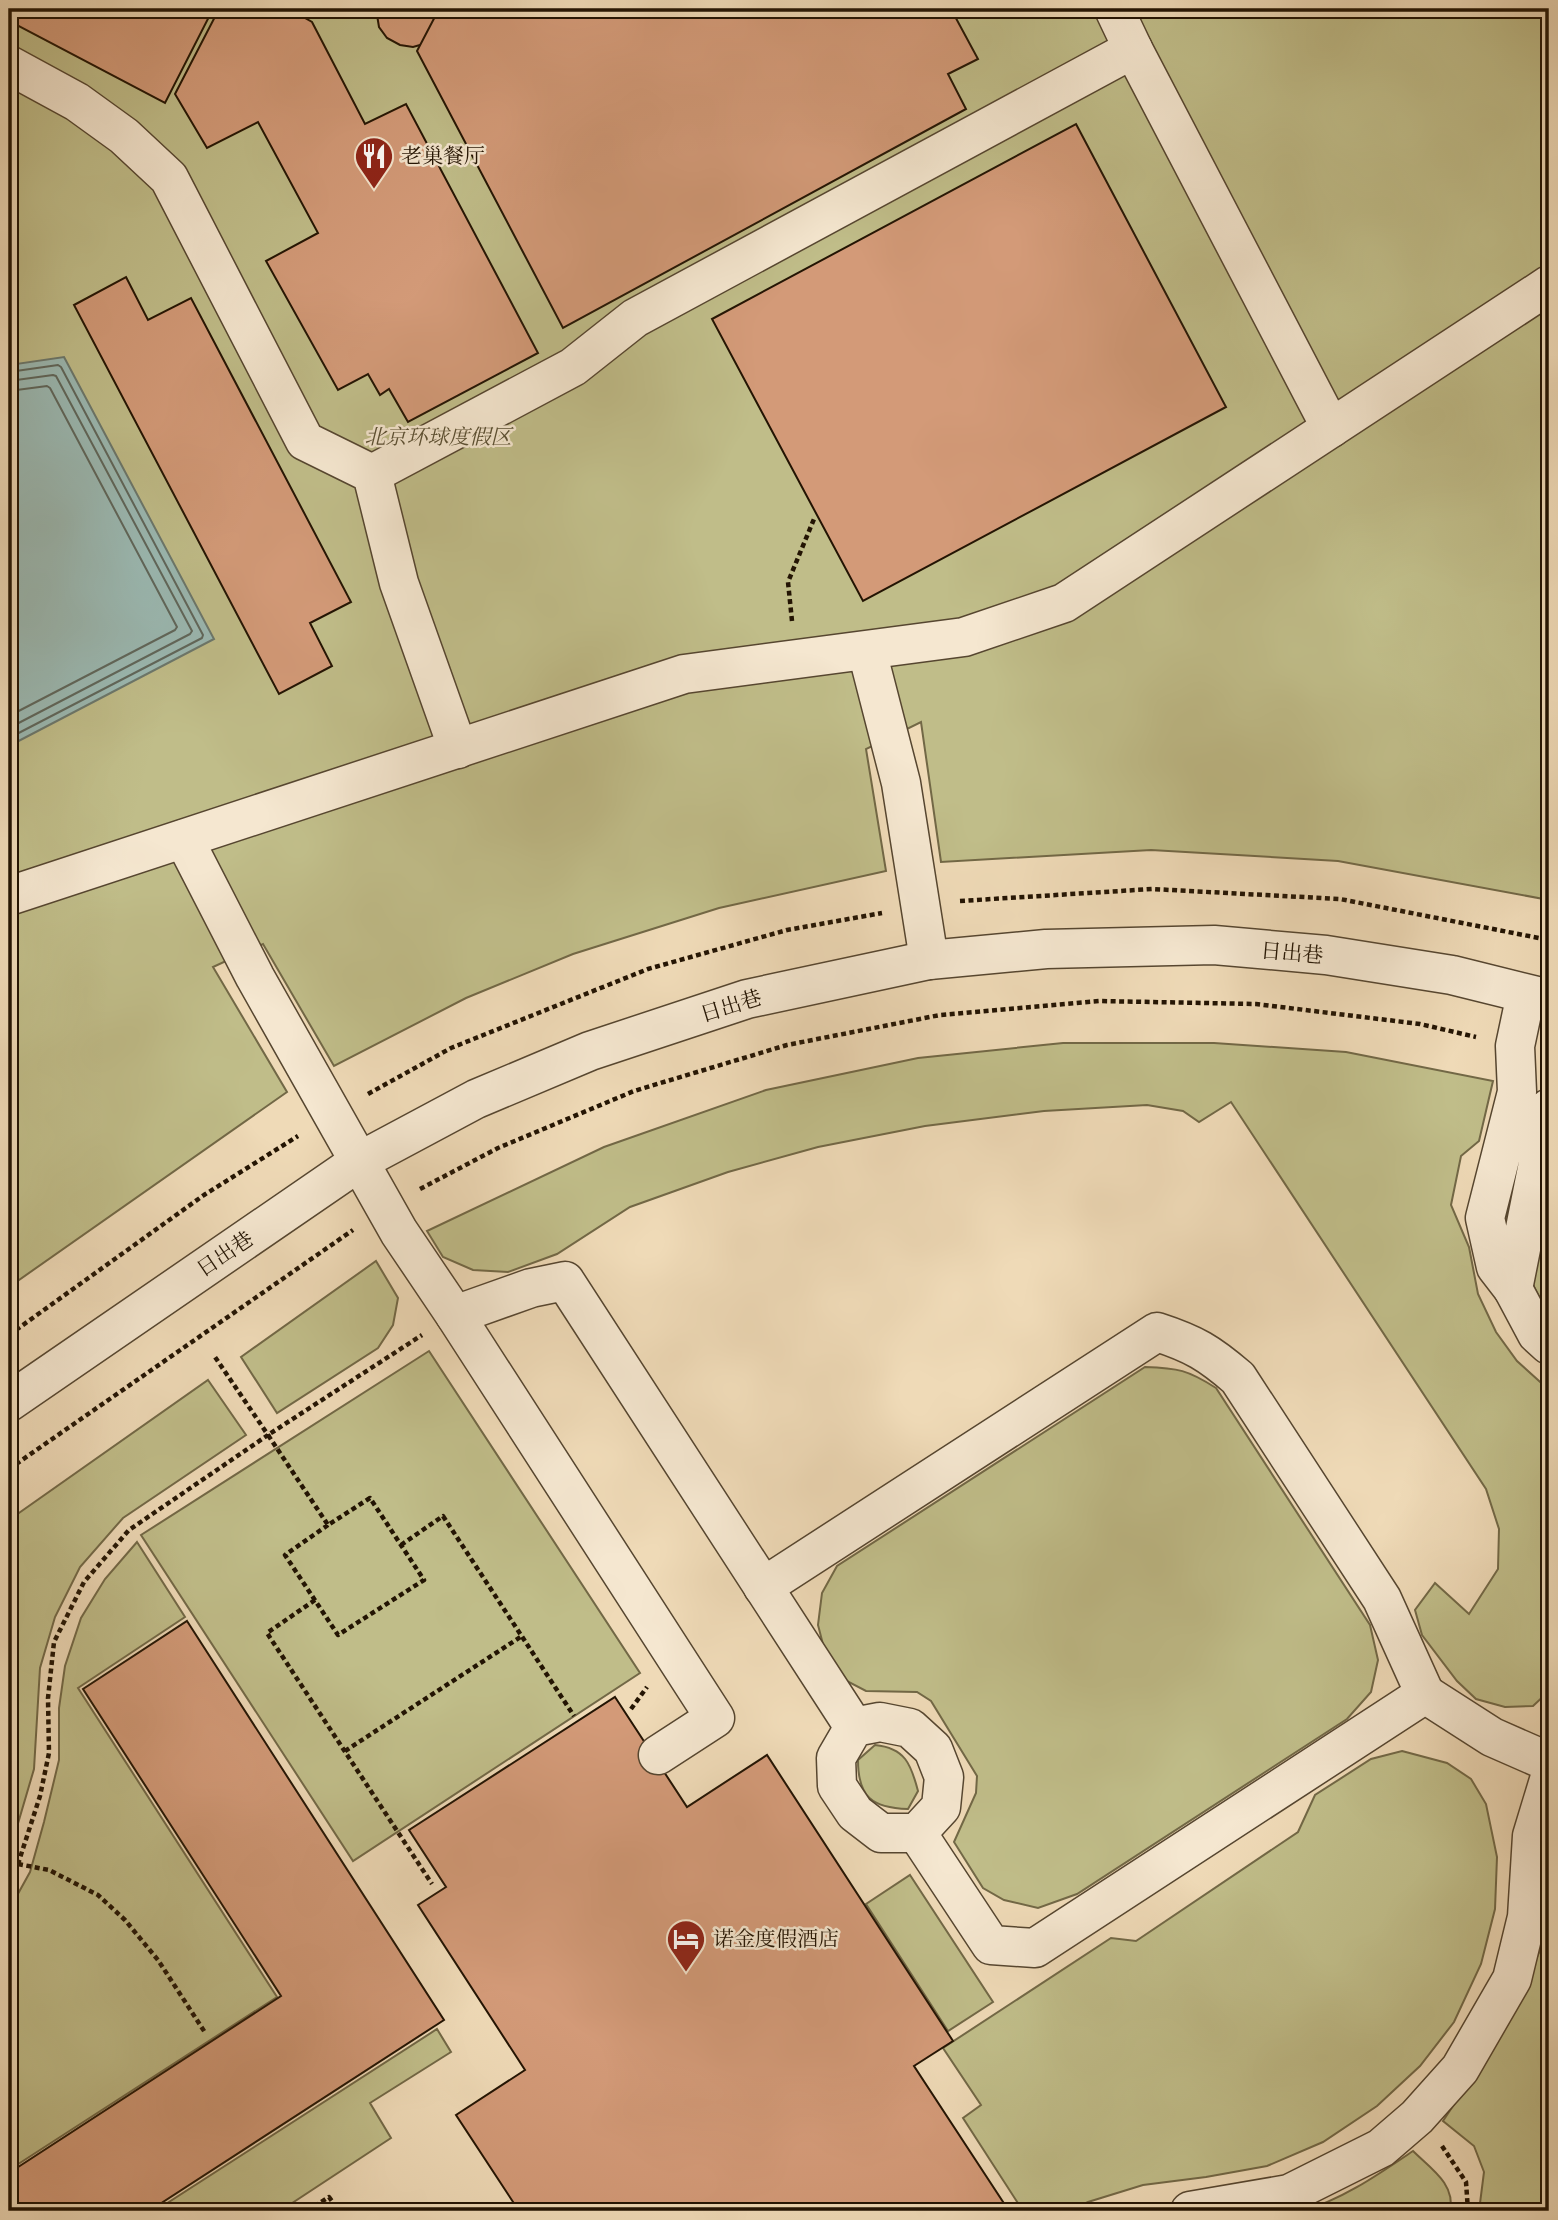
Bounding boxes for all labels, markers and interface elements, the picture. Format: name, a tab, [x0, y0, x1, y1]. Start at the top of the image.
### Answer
restaurant icon: 老巢餐厅	[353, 135, 395, 190]
place label: 老巢餐厅	[401, 145, 485, 168]
park label: 北京环球度假区	[365, 426, 514, 449]
street label: 日出巷	[1260, 939, 1324, 968]
street label: 日出巷	[698, 986, 765, 1027]
street label: 日出巷	[193, 1227, 258, 1282]
hotel icon: 诺金度假酒店	[665, 1918, 707, 1973]
place label: 诺金度假酒店	[713, 1928, 839, 1951]

